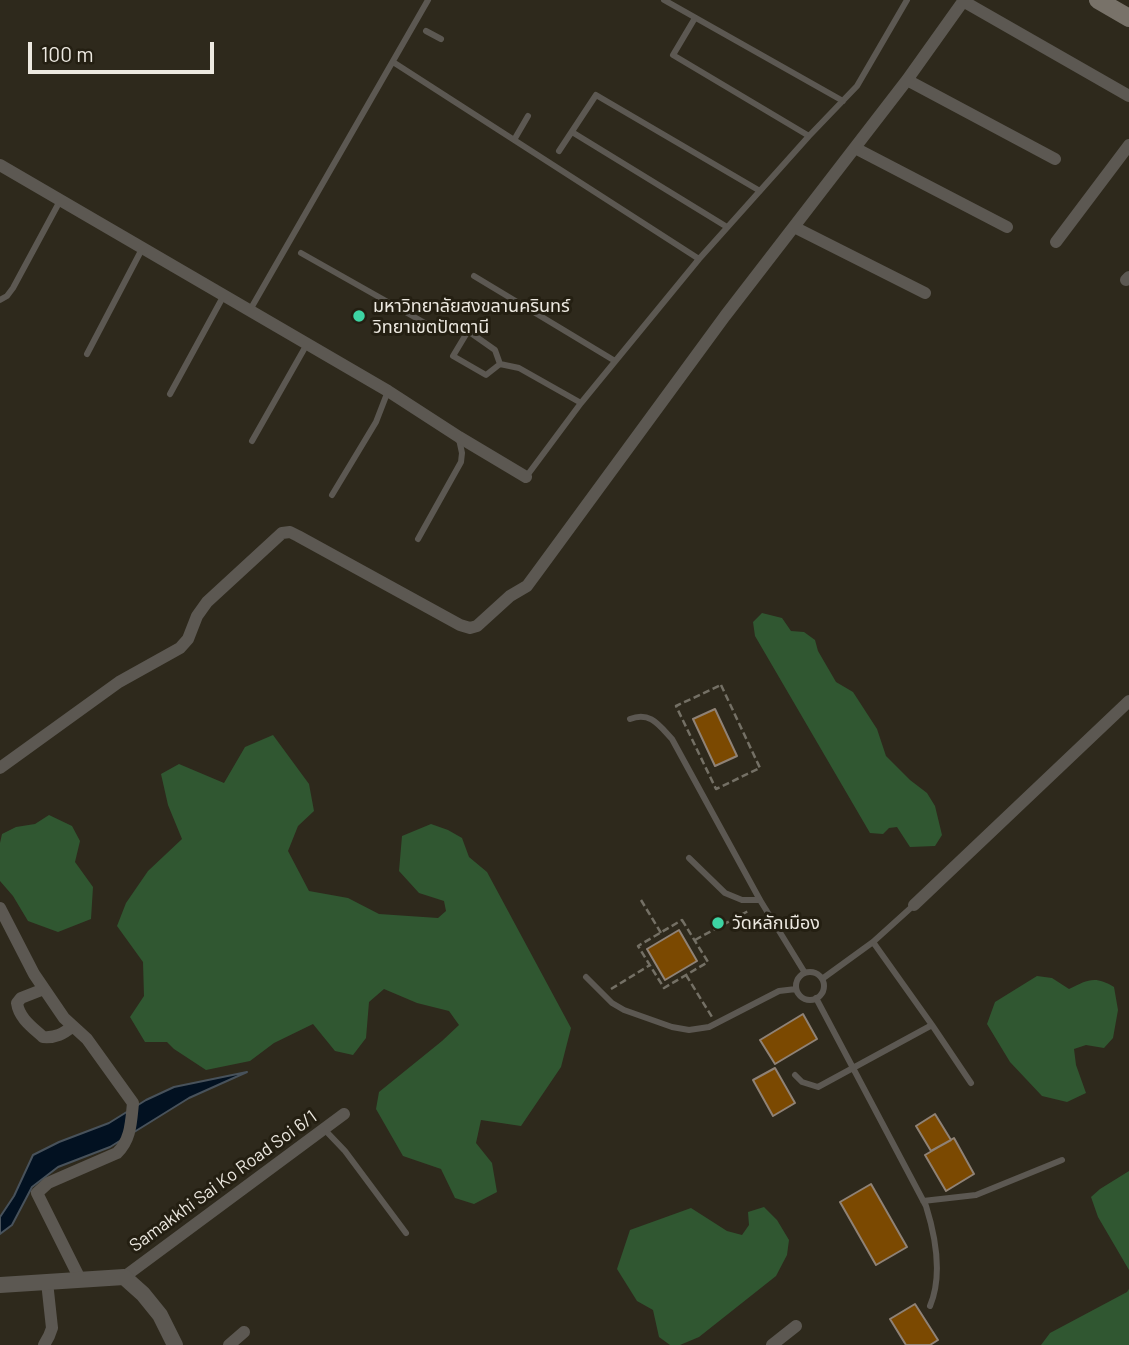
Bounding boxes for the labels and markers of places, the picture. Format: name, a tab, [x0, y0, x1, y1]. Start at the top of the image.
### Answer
place label: มหาวิทยาลัยสงขลานครินทร์ วิทยาเขตปัตตานี	[373, 295, 570, 338]
marker: มหาวิทยาลัยสงขลานครินทร์ วิทยาเขตปัตตานี	[351, 308, 367, 324]
place label: วัดหลักเมือง	[732, 912, 820, 934]
marker: วัดหลักเมือง	[710, 915, 726, 931]

